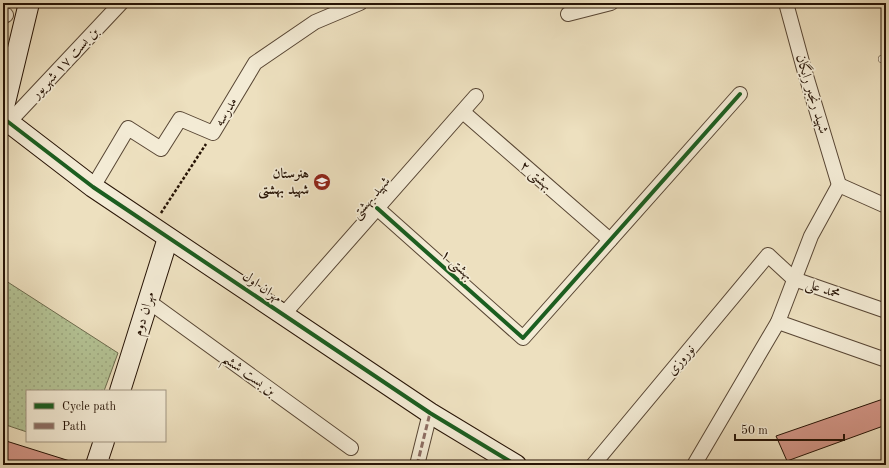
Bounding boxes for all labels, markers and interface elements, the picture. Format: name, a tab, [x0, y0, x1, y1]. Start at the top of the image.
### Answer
street label: بن بست ۱۷ شهریور	[27, 24, 103, 104]
street label: شهید رنجبر رایگان	[791, 52, 834, 136]
street label: مدرسه	[212, 95, 241, 129]
street label: بهشتی ۲	[516, 158, 555, 195]
place label: هنرستان شهید بهشتی	[258, 167, 309, 199]
school or university icon: هنرستان شهید بهشتی	[312, 172, 332, 192]
street label: شهید بهشتی	[349, 174, 395, 223]
street label: بهشتی ۱	[437, 247, 476, 284]
street label: مهران اول	[239, 269, 284, 307]
street label: محمد علی	[803, 277, 842, 303]
street label: مهران دوم	[131, 290, 162, 339]
street label: نوروزی	[664, 342, 699, 379]
street label: بن بست ششم	[216, 351, 278, 404]
legend	[26, 390, 166, 442]
text: Cycle path	[62, 401, 117, 413]
scale bar	[735, 416, 844, 442]
text: Path	[62, 421, 87, 433]
text: 50 m	[741, 424, 768, 437]

